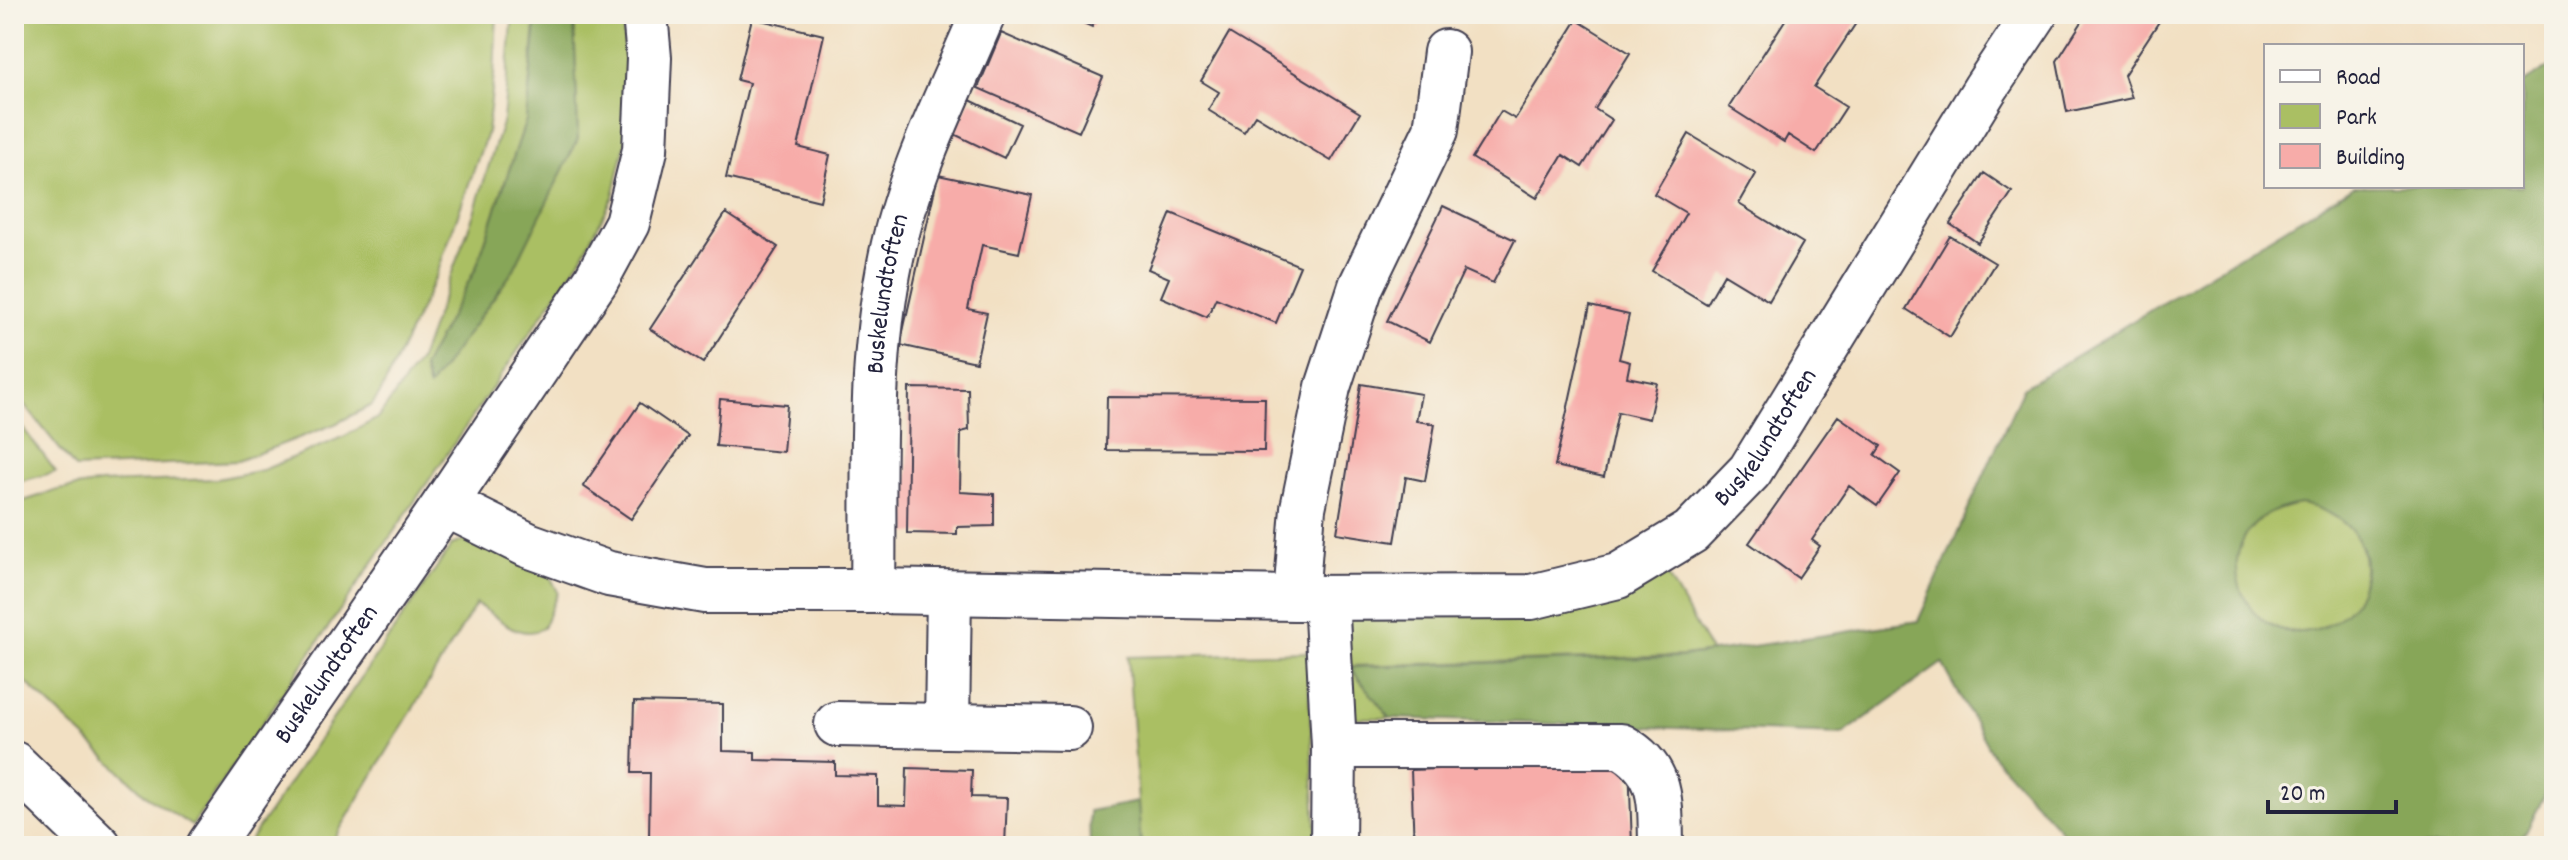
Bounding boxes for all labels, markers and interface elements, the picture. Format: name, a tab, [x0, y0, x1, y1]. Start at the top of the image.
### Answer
legend	[2264, 44, 2524, 188]
text: Road	[2336, 62, 2381, 96]
text: Park	[2336, 102, 2377, 136]
text: Building	[2336, 142, 2405, 176]
street label: Buskelundtoften	[858, 210, 920, 375]
street label: Buskelundtoften	[1706, 362, 1827, 516]
street label: Buskelundtoften	[266, 598, 388, 752]
scale bar	[2268, 764, 2396, 814]
text: 20 m	[2280, 778, 2326, 812]

